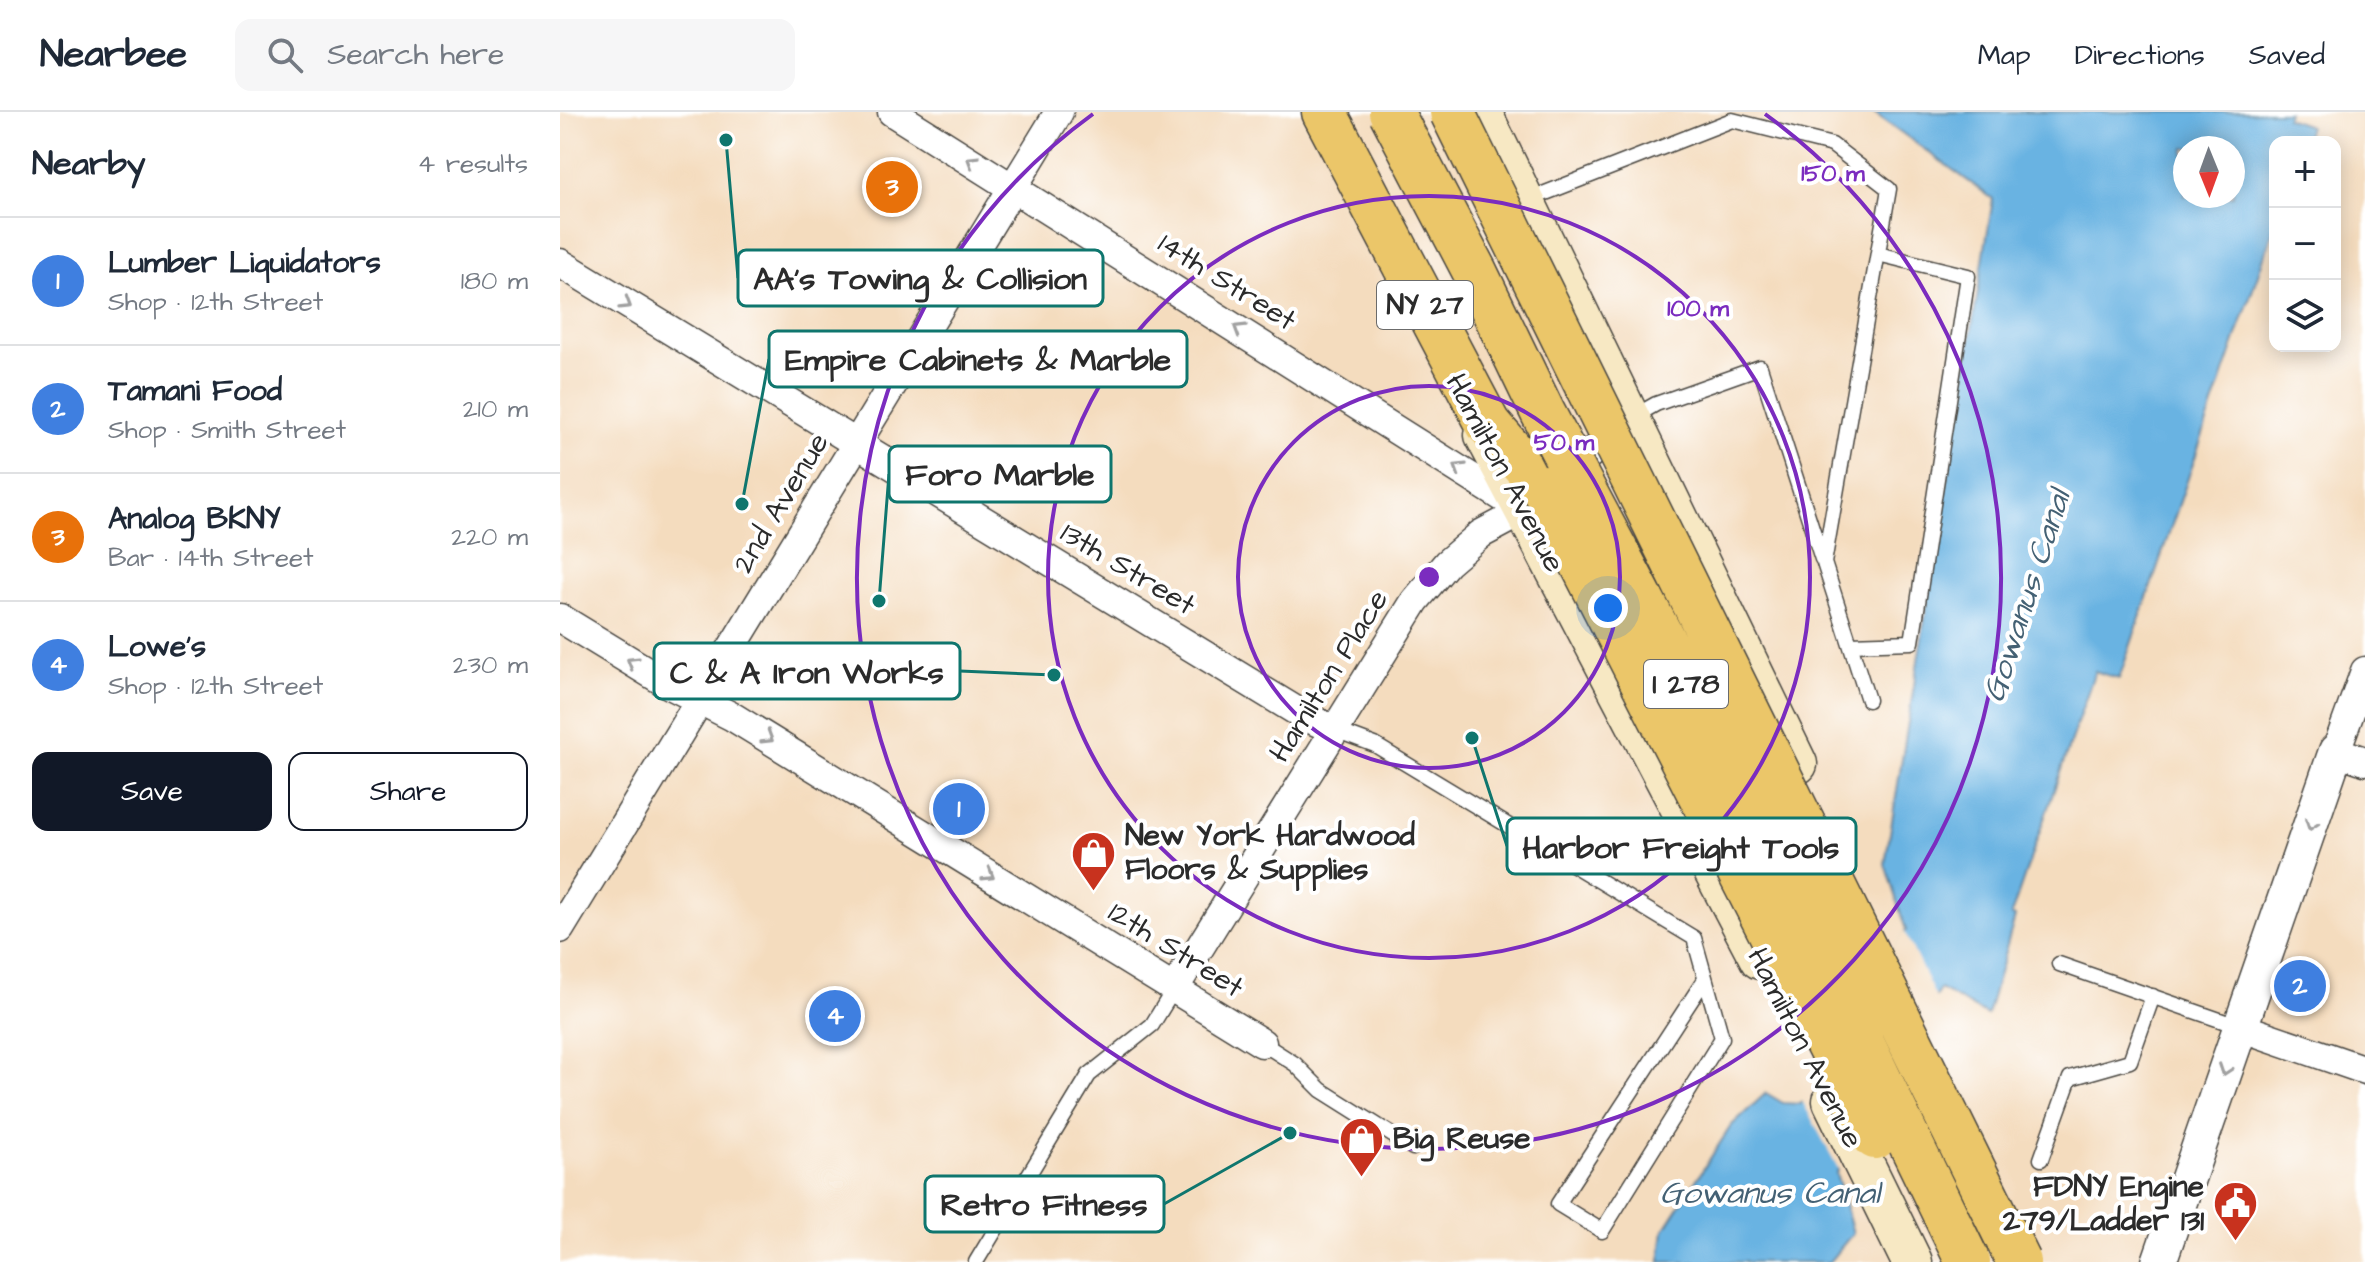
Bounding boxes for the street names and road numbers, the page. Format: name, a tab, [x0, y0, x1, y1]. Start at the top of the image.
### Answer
street label: 14th Street	[1150, 223, 1304, 341]
road number: NY 27	[1377, 281, 1473, 329]
street label: Hamilton Avenue	[1435, 366, 1575, 580]
street label: 2nd Avenue	[723, 425, 839, 581]
street label: 13th Street	[1053, 512, 1203, 626]
street label: Hamilton Place	[1259, 582, 1399, 770]
road number: I 278	[1644, 660, 1728, 708]
street label: 12th Street	[1100, 892, 1252, 1008]
street label: Hamilton Avenue	[1736, 941, 1874, 1155]

